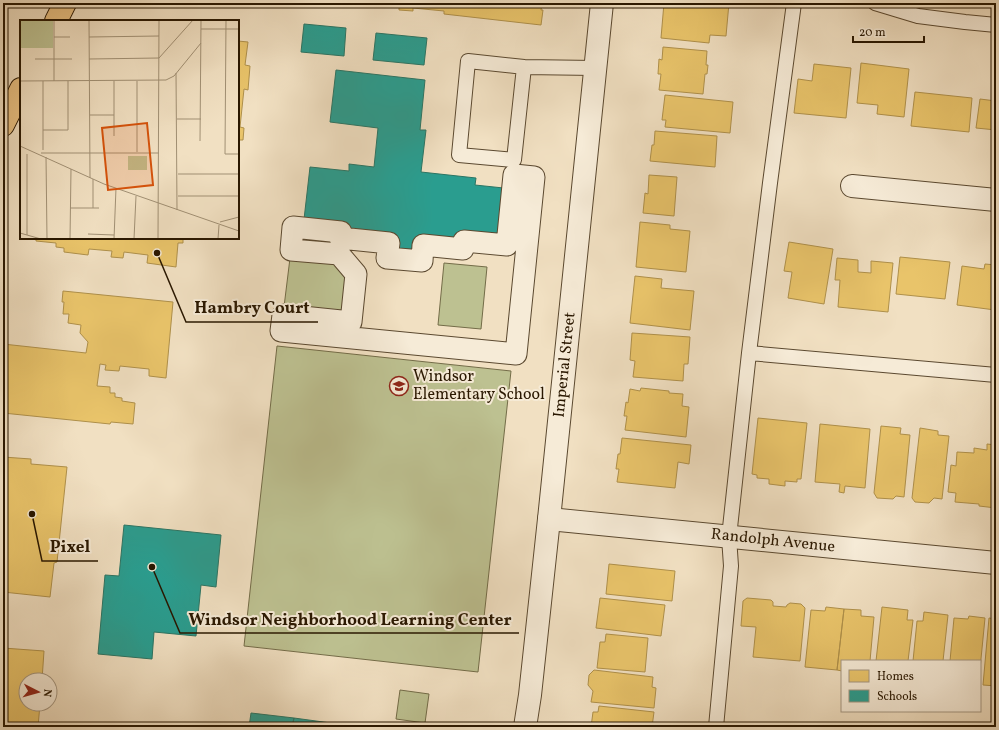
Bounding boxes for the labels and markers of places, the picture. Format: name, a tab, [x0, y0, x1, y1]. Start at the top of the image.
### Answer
callout: Hambry Court	[186, 293, 318, 322]
place label: Windsor Elementary School	[413, 366, 545, 406]
school or university icon: Windsor Elementary School	[388, 375, 410, 397]
callout: Pixel	[42, 532, 98, 561]
callout: Windsor Neighborhood Learning Center	[180, 604, 519, 633]

